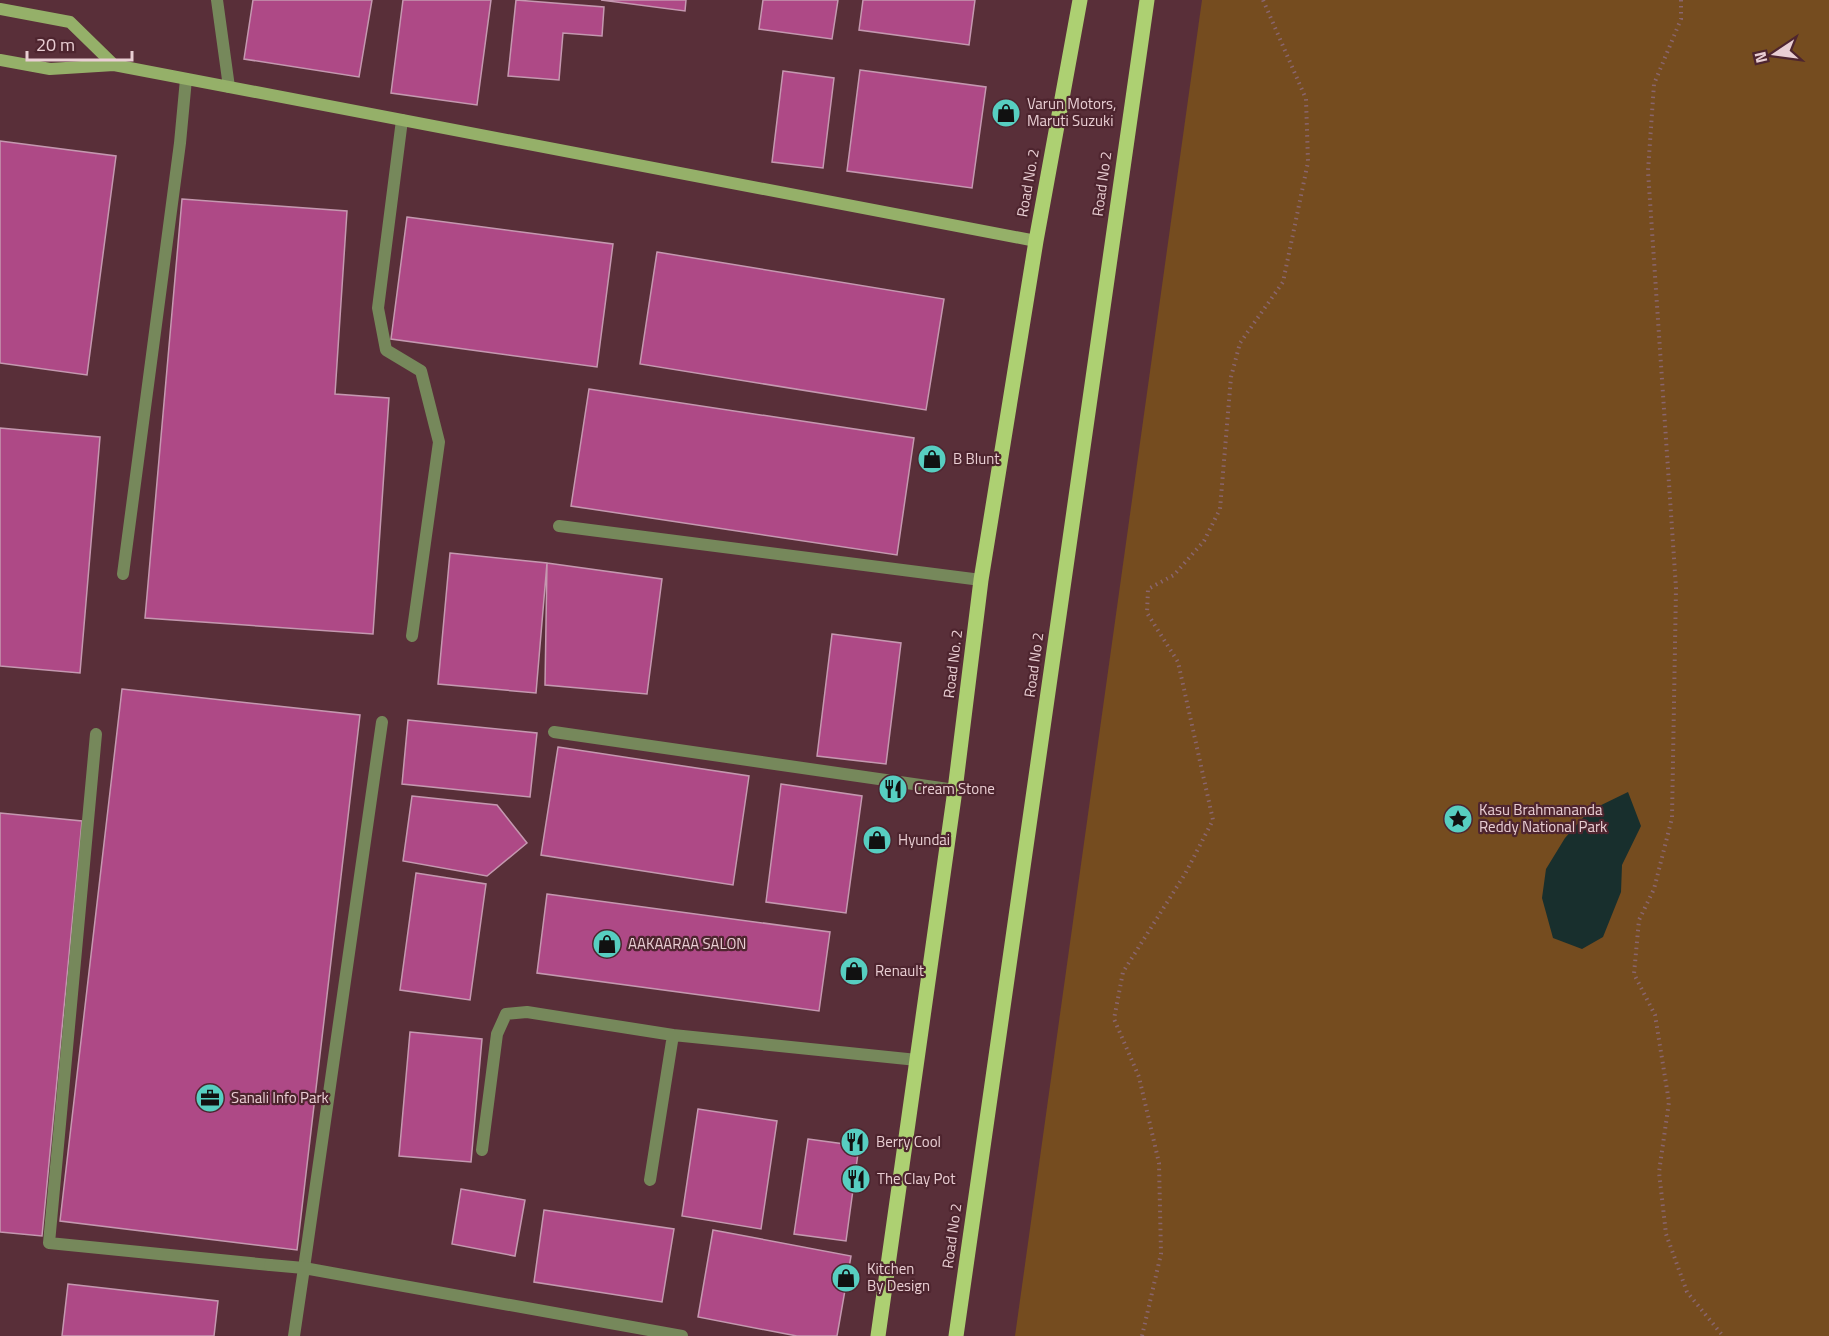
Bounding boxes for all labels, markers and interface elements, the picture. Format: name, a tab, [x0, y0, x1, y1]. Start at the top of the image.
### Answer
scale bar	[27, 24, 132, 62]
north arrow	[1745, 24, 1805, 84]
text: 20 m	[36, 31, 75, 58]
text: N	[1747, 49, 1773, 65]
place label: Varun Motors, Maruti Suzuki	[1027, 92, 1116, 132]
shop icon: Varun Motors, Maruti Suzuki	[990, 97, 1022, 129]
street label: Road No. 2	[1010, 147, 1045, 219]
street label: Road No 2	[1086, 150, 1117, 218]
shop icon: B Blunt	[916, 443, 948, 475]
place label: B Blunt	[953, 447, 1000, 470]
street label: Road No. 2	[937, 628, 968, 699]
street label: Road No 2	[1018, 631, 1049, 699]
restaurant icon: Cream Stone	[877, 773, 909, 805]
place label: Cream Stone	[914, 777, 995, 800]
place label: Kasu Brahmananda Reddy National Park	[1479, 798, 1607, 838]
place icon: Kasu Brahmananda Reddy National Park	[1442, 803, 1474, 835]
shop icon: Hyundai	[861, 824, 893, 856]
place label: Hyundai	[898, 828, 950, 851]
shop icon: AAKAARAA SALON	[591, 928, 623, 960]
place label: AAKAARAA SALON	[628, 932, 746, 955]
shop icon: Renault	[838, 955, 870, 987]
place label: Renault	[875, 959, 925, 982]
office icon: Sanali Info Park	[194, 1082, 226, 1114]
place label: Sanali Info Park	[231, 1086, 329, 1109]
restaurant icon: Berry Cool	[839, 1126, 871, 1158]
place label: Berry Cool	[876, 1130, 941, 1153]
restaurant icon: The Clay Pot	[840, 1163, 872, 1195]
place label: The Clay Pot	[877, 1167, 956, 1190]
street label: Road No 2	[936, 1202, 967, 1270]
place label: Kitchen By Design	[867, 1257, 930, 1297]
shop icon: Kitchen By Design	[830, 1262, 862, 1294]

